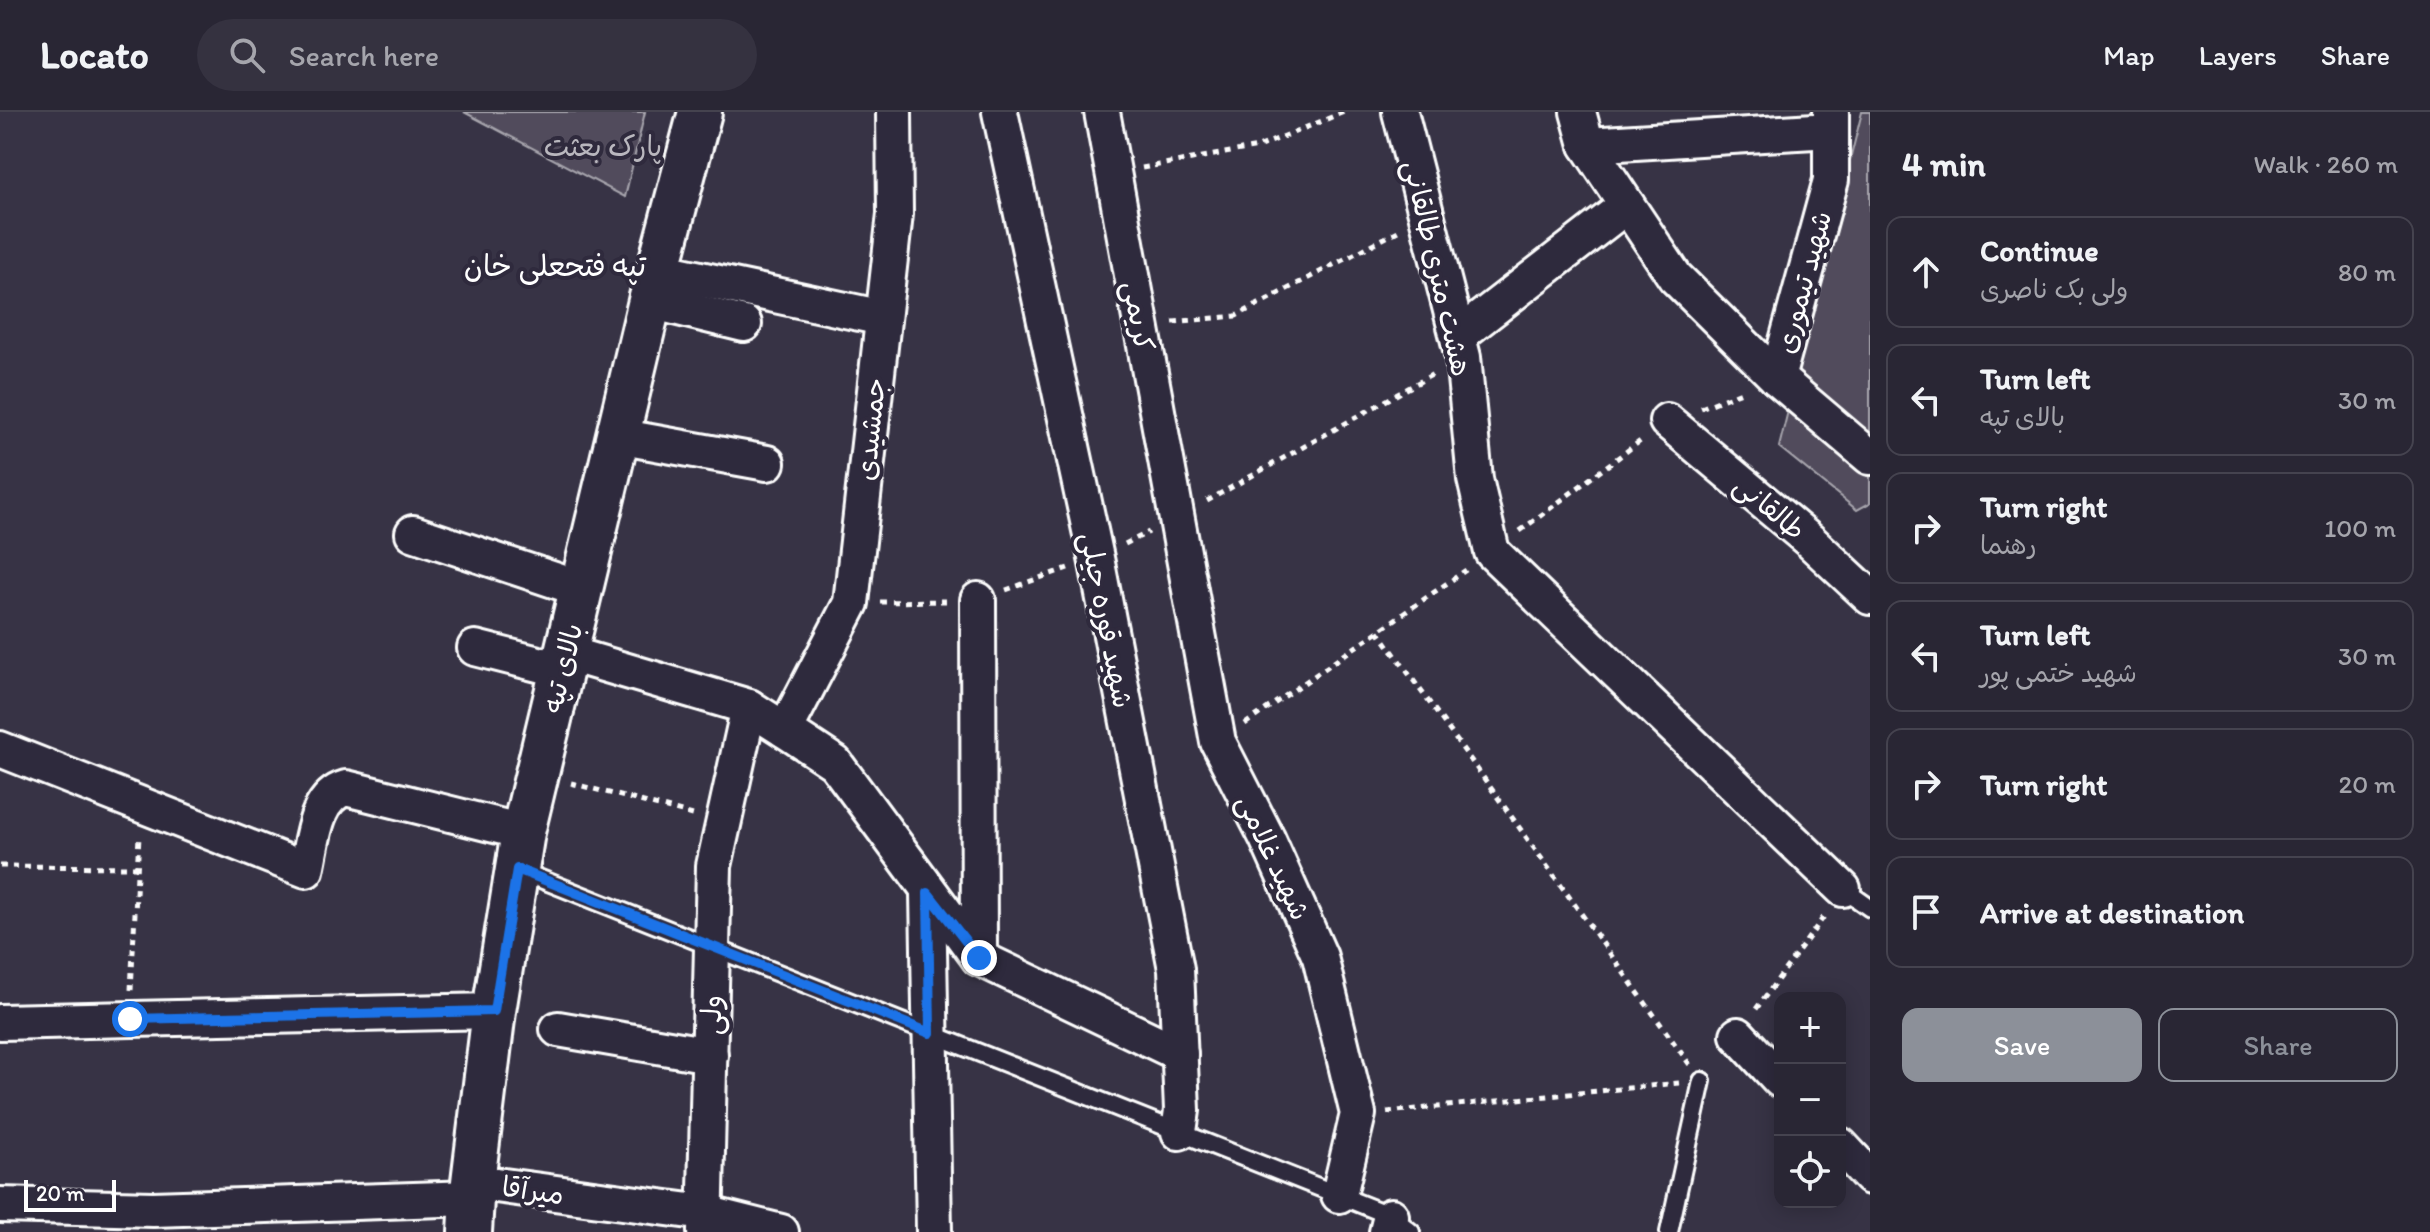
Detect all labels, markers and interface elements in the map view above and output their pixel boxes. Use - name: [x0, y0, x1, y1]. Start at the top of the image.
- search box: [197, 19, 757, 91]
- text: Locato: [40, 32, 149, 78]
- icon: search: [225, 33, 269, 77]
- text: Search here: [289, 37, 439, 74]
- text: Map: [2103, 38, 2155, 72]
- text: Layers: [2199, 38, 2277, 72]
- text: Share: [2321, 38, 2390, 72]
- park label: پارک بعثت: [544, 129, 662, 165]
- text: 4 min: [1902, 144, 1986, 185]
- text: Walk · 260 m: [2253, 148, 2398, 180]
- street label: هشت متری طالقانی: [1396, 157, 1479, 380]
- street label: شهید تیموری: [1768, 207, 1838, 357]
- text: Continue: [1980, 232, 2099, 269]
- district label: تپه فتحعلی خان: [464, 247, 646, 285]
- icon: ahead: [1904, 250, 1948, 294]
- text: 80 m: [2338, 256, 2396, 288]
- text: ولی بک ناصری: [1980, 273, 2128, 305]
- street label: کریمی: [1115, 278, 1162, 354]
- text: Turn left: [1980, 360, 2091, 397]
- street label: جمشیدی: [848, 376, 892, 482]
- icon: left: [1904, 378, 1948, 422]
- text: 30 m: [2338, 384, 2396, 416]
- text: بالای تپه: [1980, 401, 2065, 433]
- street label: طالقانی: [1727, 467, 1813, 548]
- text: Turn right: [1980, 488, 2108, 525]
- icon: right: [1904, 506, 1948, 550]
- text: 100 m: [2324, 512, 2396, 544]
- street label: شهید قوره جیلی: [1072, 529, 1141, 711]
- text: رهنما: [1980, 529, 2037, 561]
- text: Turn left: [1980, 616, 2091, 653]
- street label: بالای تپه: [534, 619, 592, 717]
- icon: left: [1904, 634, 1948, 678]
- text: 30 m: [2338, 640, 2396, 672]
- text: شهید ختمی پور: [1980, 657, 2137, 689]
- icon: right: [1904, 762, 1948, 806]
- text: Turn right: [1980, 766, 2108, 803]
- text: 20 m: [2339, 768, 2396, 800]
- street label: شهید غلامی: [1229, 789, 1318, 926]
- icon: arrive: [1904, 890, 1948, 934]
- text: Arrive at destination: [1980, 894, 2244, 931]
- route end: [961, 940, 997, 976]
- map controls: [1774, 992, 1846, 1208]
- button: +: [1774, 992, 1846, 1064]
- street label: ولی: [694, 995, 729, 1035]
- route start: [112, 1001, 148, 1037]
- button: Save: [1902, 1008, 2142, 1082]
- button: Share: [2158, 1008, 2398, 1082]
- button: −: [1774, 1064, 1846, 1136]
- button: locate: [1774, 1136, 1846, 1208]
- street label: میرآقا: [500, 1169, 566, 1211]
- scale bar: [24, 1176, 116, 1212]
- text: 20 m: [36, 1180, 85, 1207]

